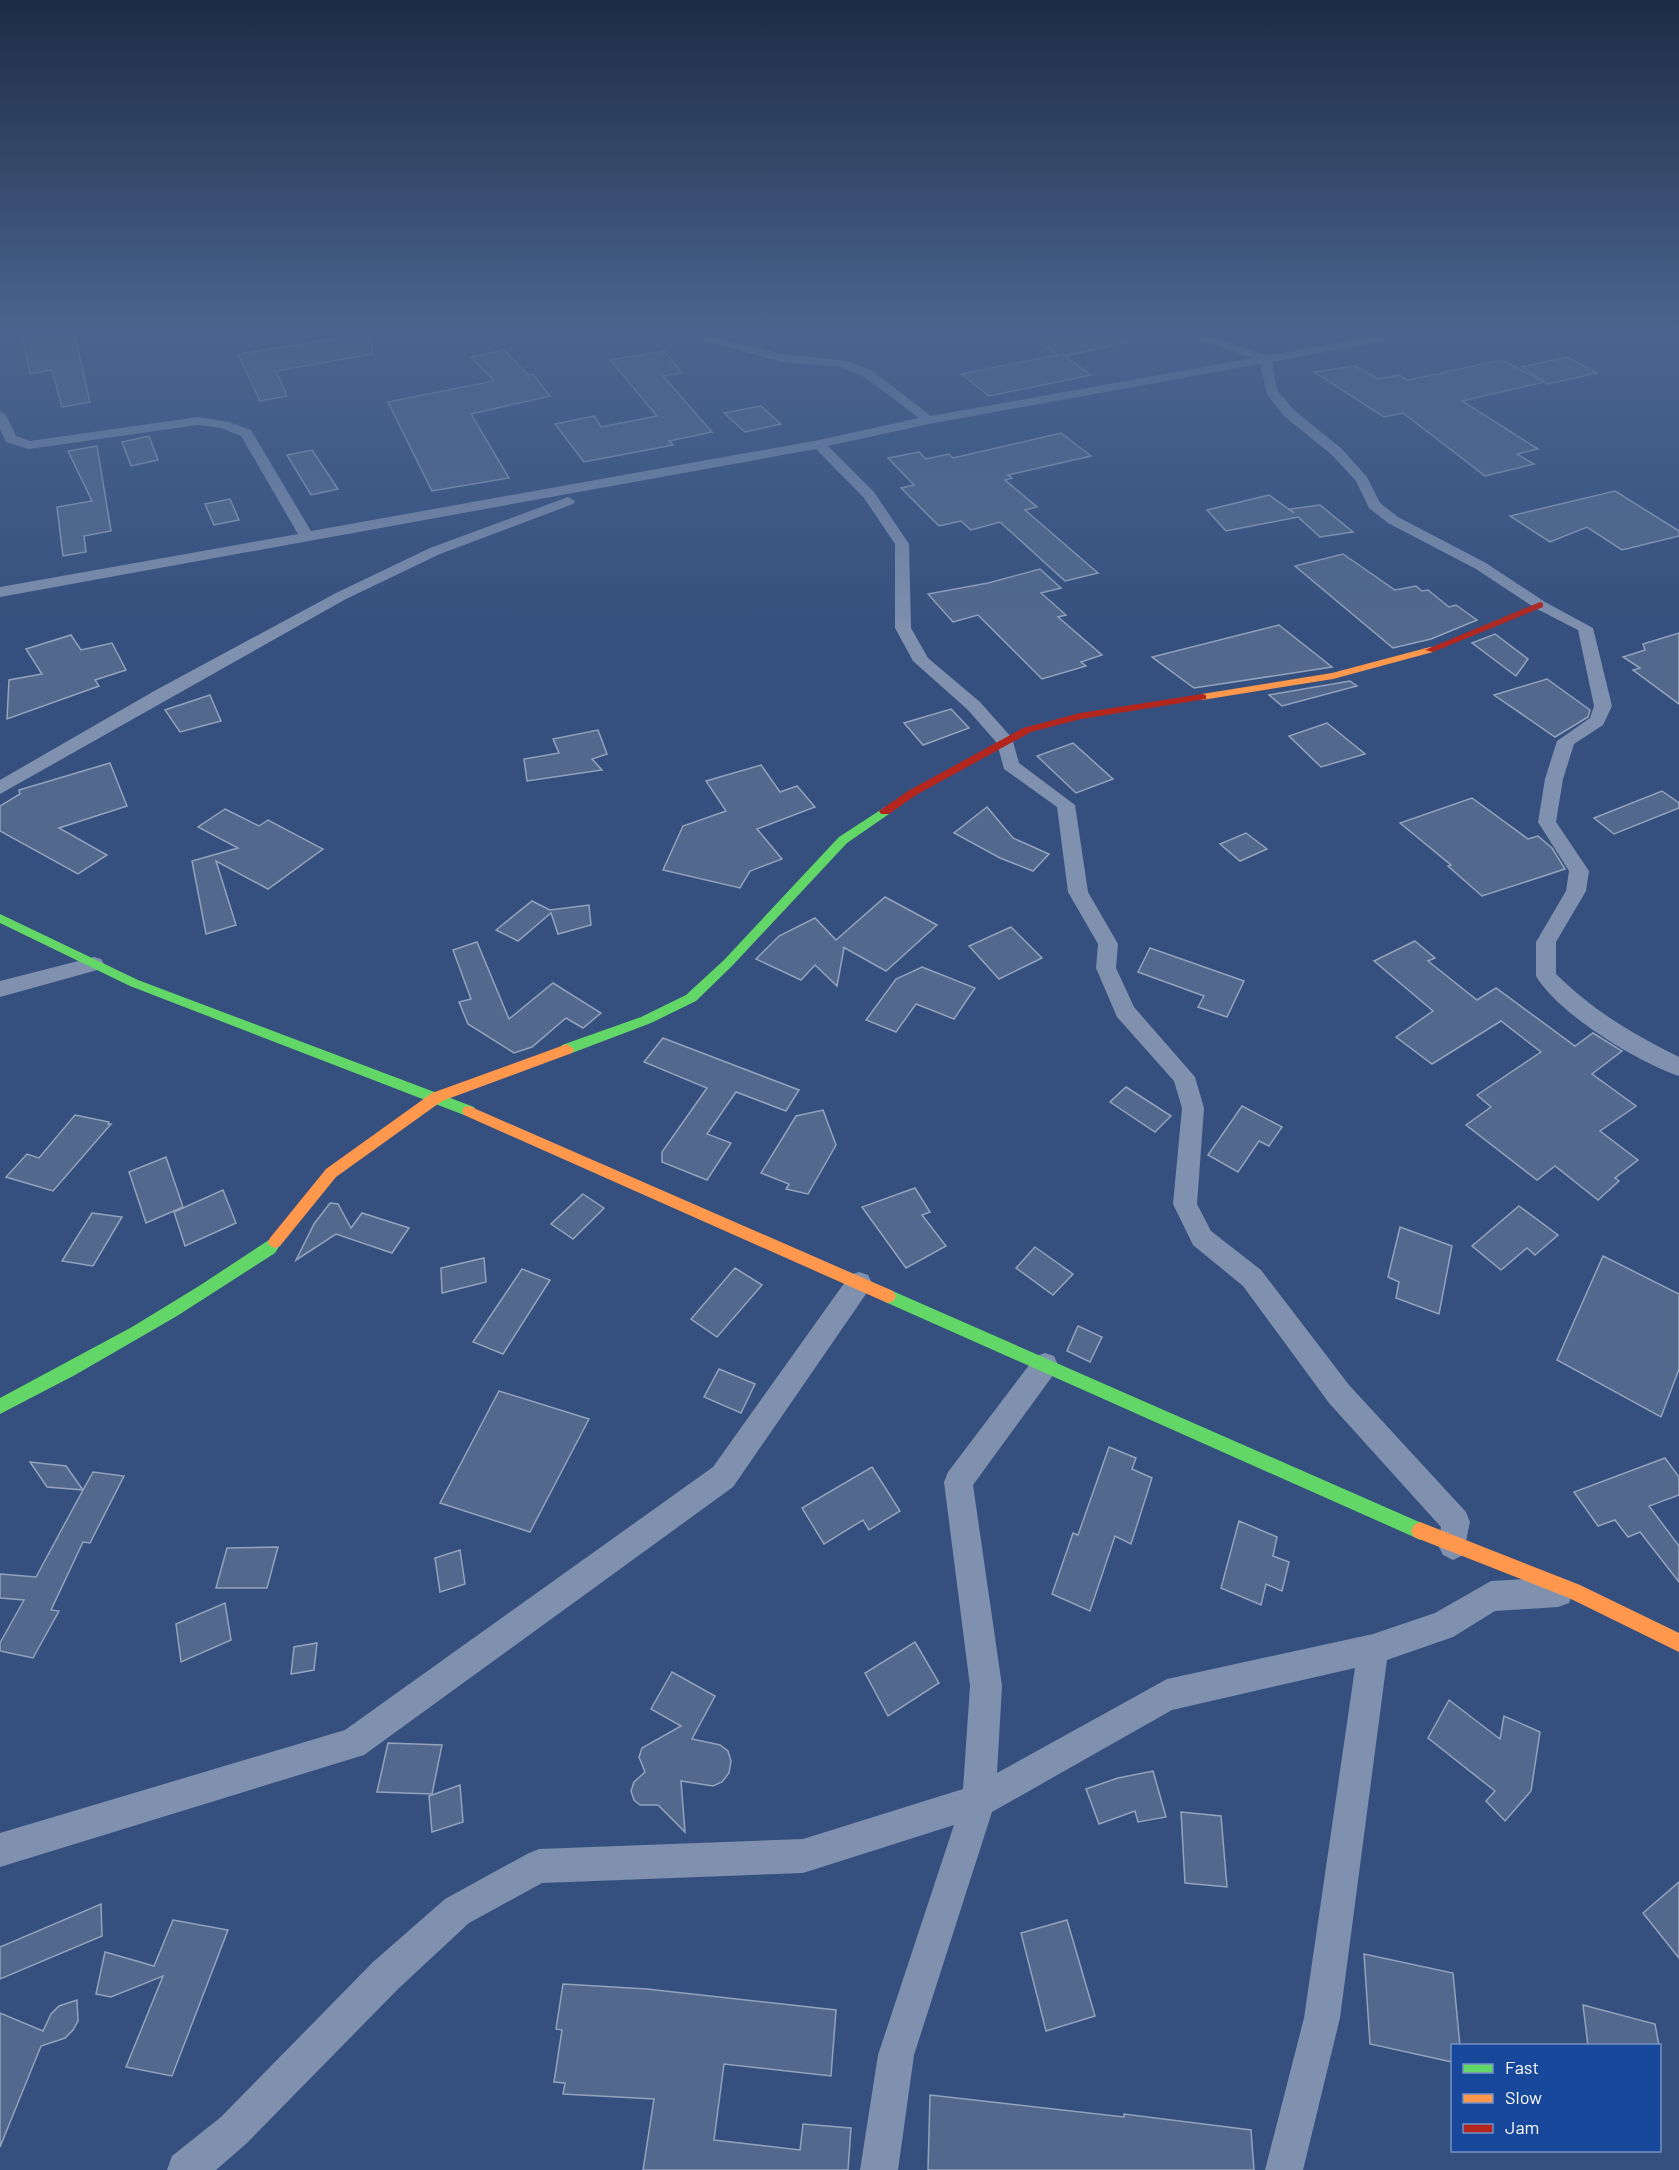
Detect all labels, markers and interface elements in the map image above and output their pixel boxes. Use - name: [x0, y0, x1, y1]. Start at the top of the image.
- legend: [1451, 2044, 1661, 2152]
- text: Fast: [1505, 2056, 1539, 2078]
- text: Slow: [1505, 2086, 1542, 2108]
- text: Jam: [1505, 2116, 1539, 2138]

